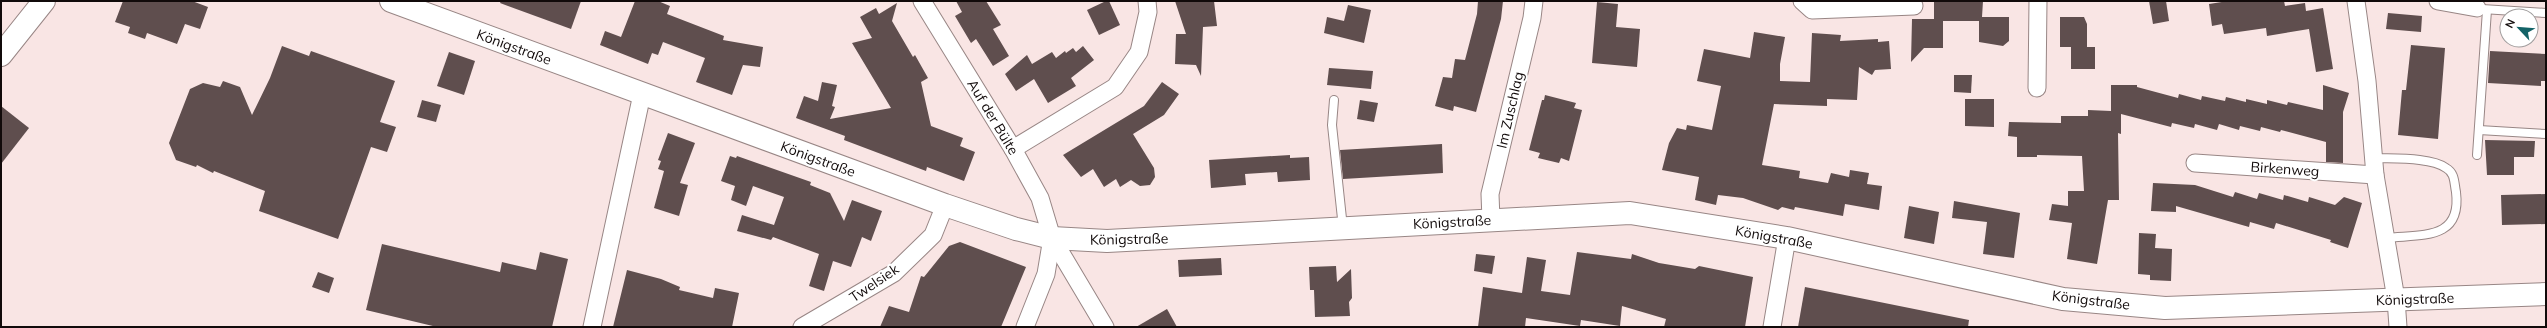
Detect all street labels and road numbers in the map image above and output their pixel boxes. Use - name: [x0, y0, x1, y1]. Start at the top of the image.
- street label: Königstraße: [474, 25, 554, 69]
- street label: Im Zuschlag: [1492, 70, 1528, 150]
- street label: Auf der Bülte: [963, 76, 1023, 158]
- street label: Königstraße: [778, 137, 858, 181]
- street label: Birkenweg: [2250, 158, 2320, 180]
- street label: Königstraße: [1412, 211, 1492, 233]
- street label: Königstraße: [1734, 221, 1814, 253]
- street label: Königstraße: [1090, 229, 1168, 249]
- street label: Twelsiek: [846, 260, 903, 306]
- street label: Königstraße: [2051, 286, 2131, 314]
- street label: Königstraße: [2376, 289, 2454, 309]

